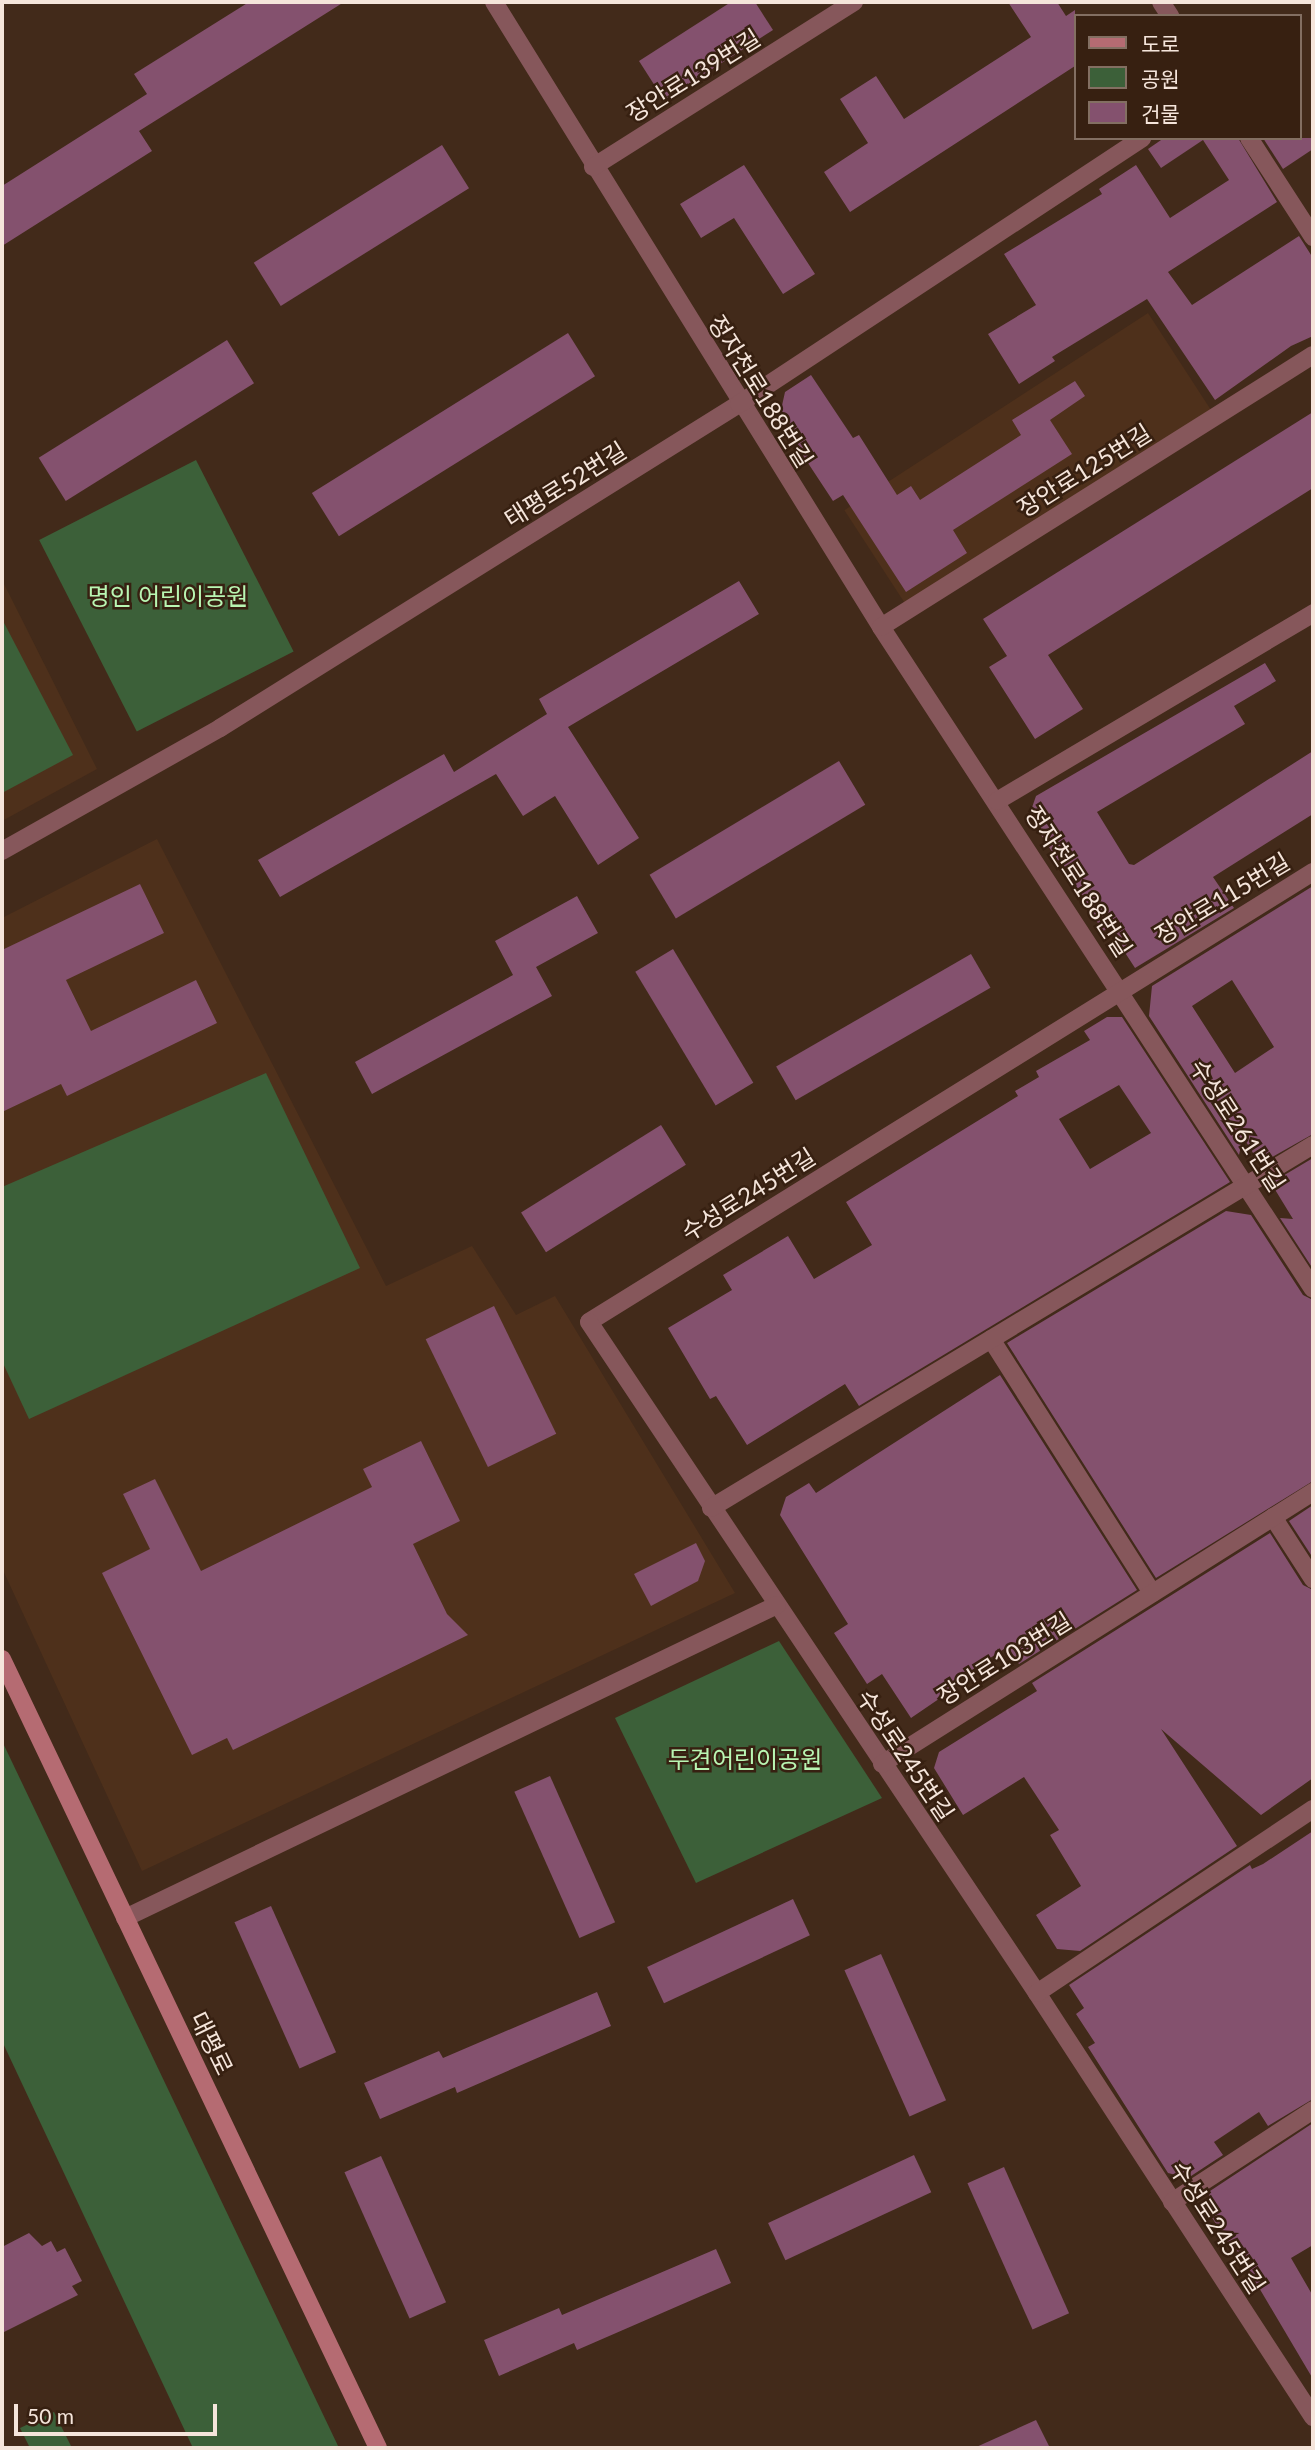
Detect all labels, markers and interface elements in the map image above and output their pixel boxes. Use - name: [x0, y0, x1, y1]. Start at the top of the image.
- legend: [1074, 14, 1301, 140]
- street label: 장안로139번길: [621, 22, 765, 128]
- text: 도로: [1141, 31, 1180, 56]
- text: 공원: [1141, 66, 1180, 91]
- text: 건물: [1141, 101, 1180, 126]
- street label: 정자천로188번길: [703, 309, 819, 473]
- street label: 장안로125번길: [1012, 417, 1156, 523]
- street label: 태평로52번길: [499, 435, 631, 533]
- park label: 명인 어린이공원: [88, 582, 248, 610]
- street label: 정자천로188번길: [1019, 800, 1139, 962]
- street label: 장안로115번길: [1149, 846, 1295, 950]
- street label: 수성로261번길: [1184, 1053, 1292, 1197]
- street label: 수성로245번길: [676, 1141, 820, 1247]
- street label: 장안로103번길: [932, 1605, 1076, 1711]
- street label: 수성로245번길: [852, 1684, 960, 1826]
- park label: 두견어린이공원: [668, 1745, 822, 1773]
- street label: 대평로: [185, 2007, 239, 2079]
- street label: 수성로245번길: [1164, 2155, 1272, 2299]
- scale bar: [18, 2390, 220, 2434]
- text: 50 m: [27, 2403, 74, 2428]

